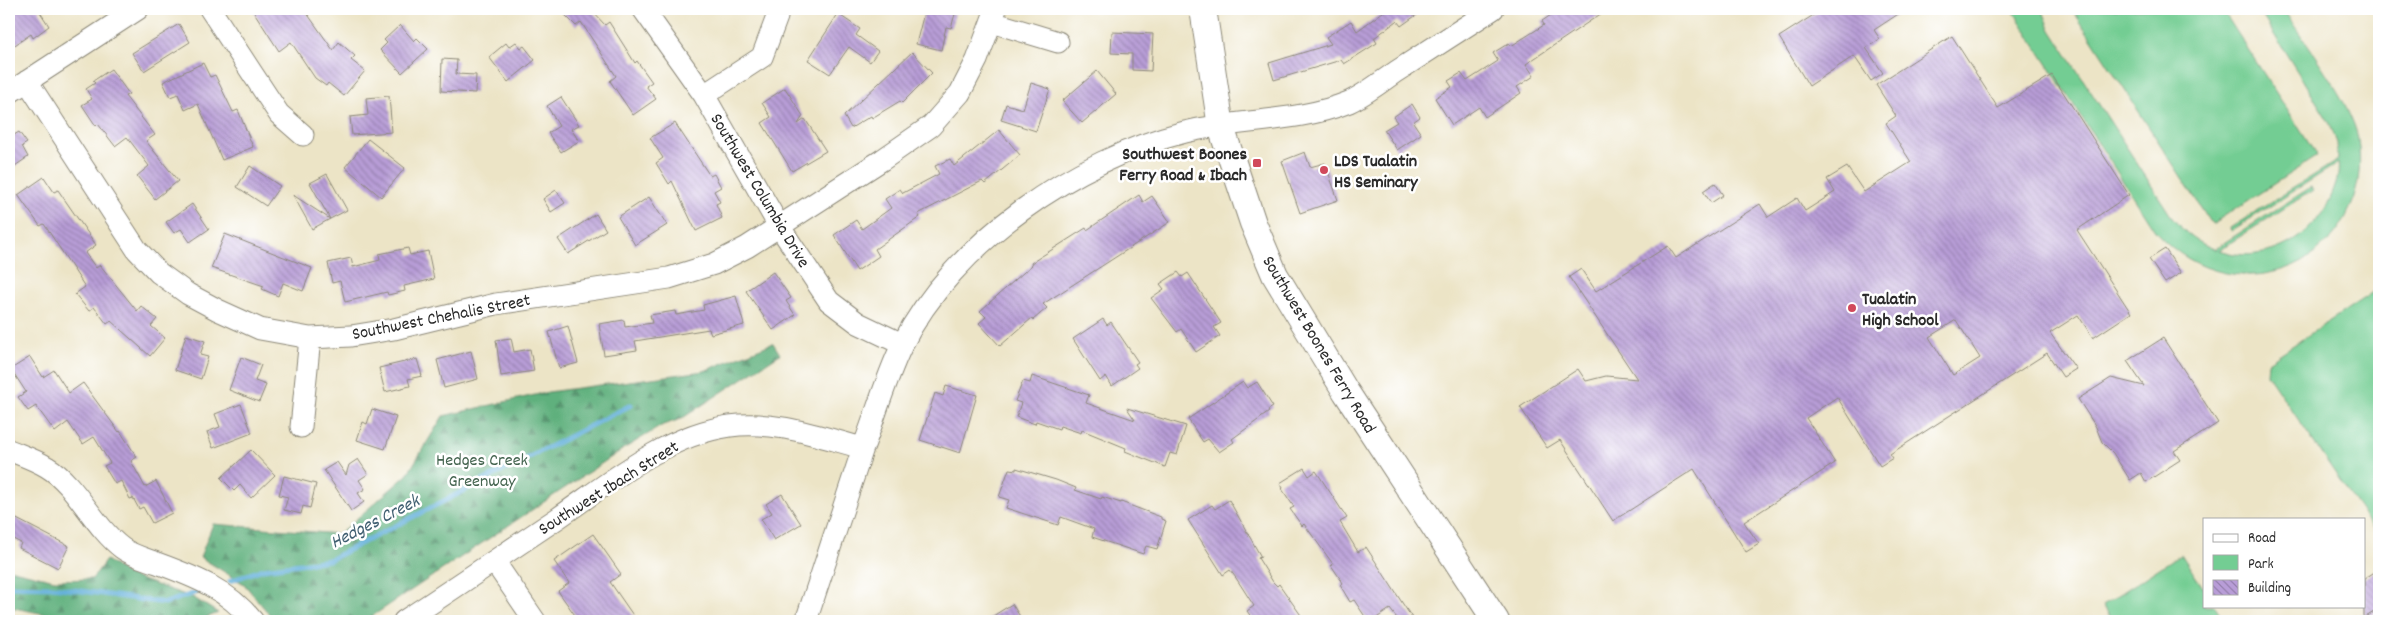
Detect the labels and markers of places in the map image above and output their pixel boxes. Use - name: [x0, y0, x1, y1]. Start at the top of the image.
- place label: Southwest Boones Ferry Road & Ibach: [1119, 143, 1247, 189]
- place label: LDS Tualatin HS Seminary: [1334, 150, 1418, 196]
- marker: Southwest Boones Ferry Road & Ibach: [1251, 157, 1263, 169]
- marker: LDS Tualatin HS Seminary: [1318, 164, 1330, 176]
- place label: Tualatin High School: [1862, 288, 1939, 334]
- marker: Tualatin High School: [1846, 302, 1858, 314]

